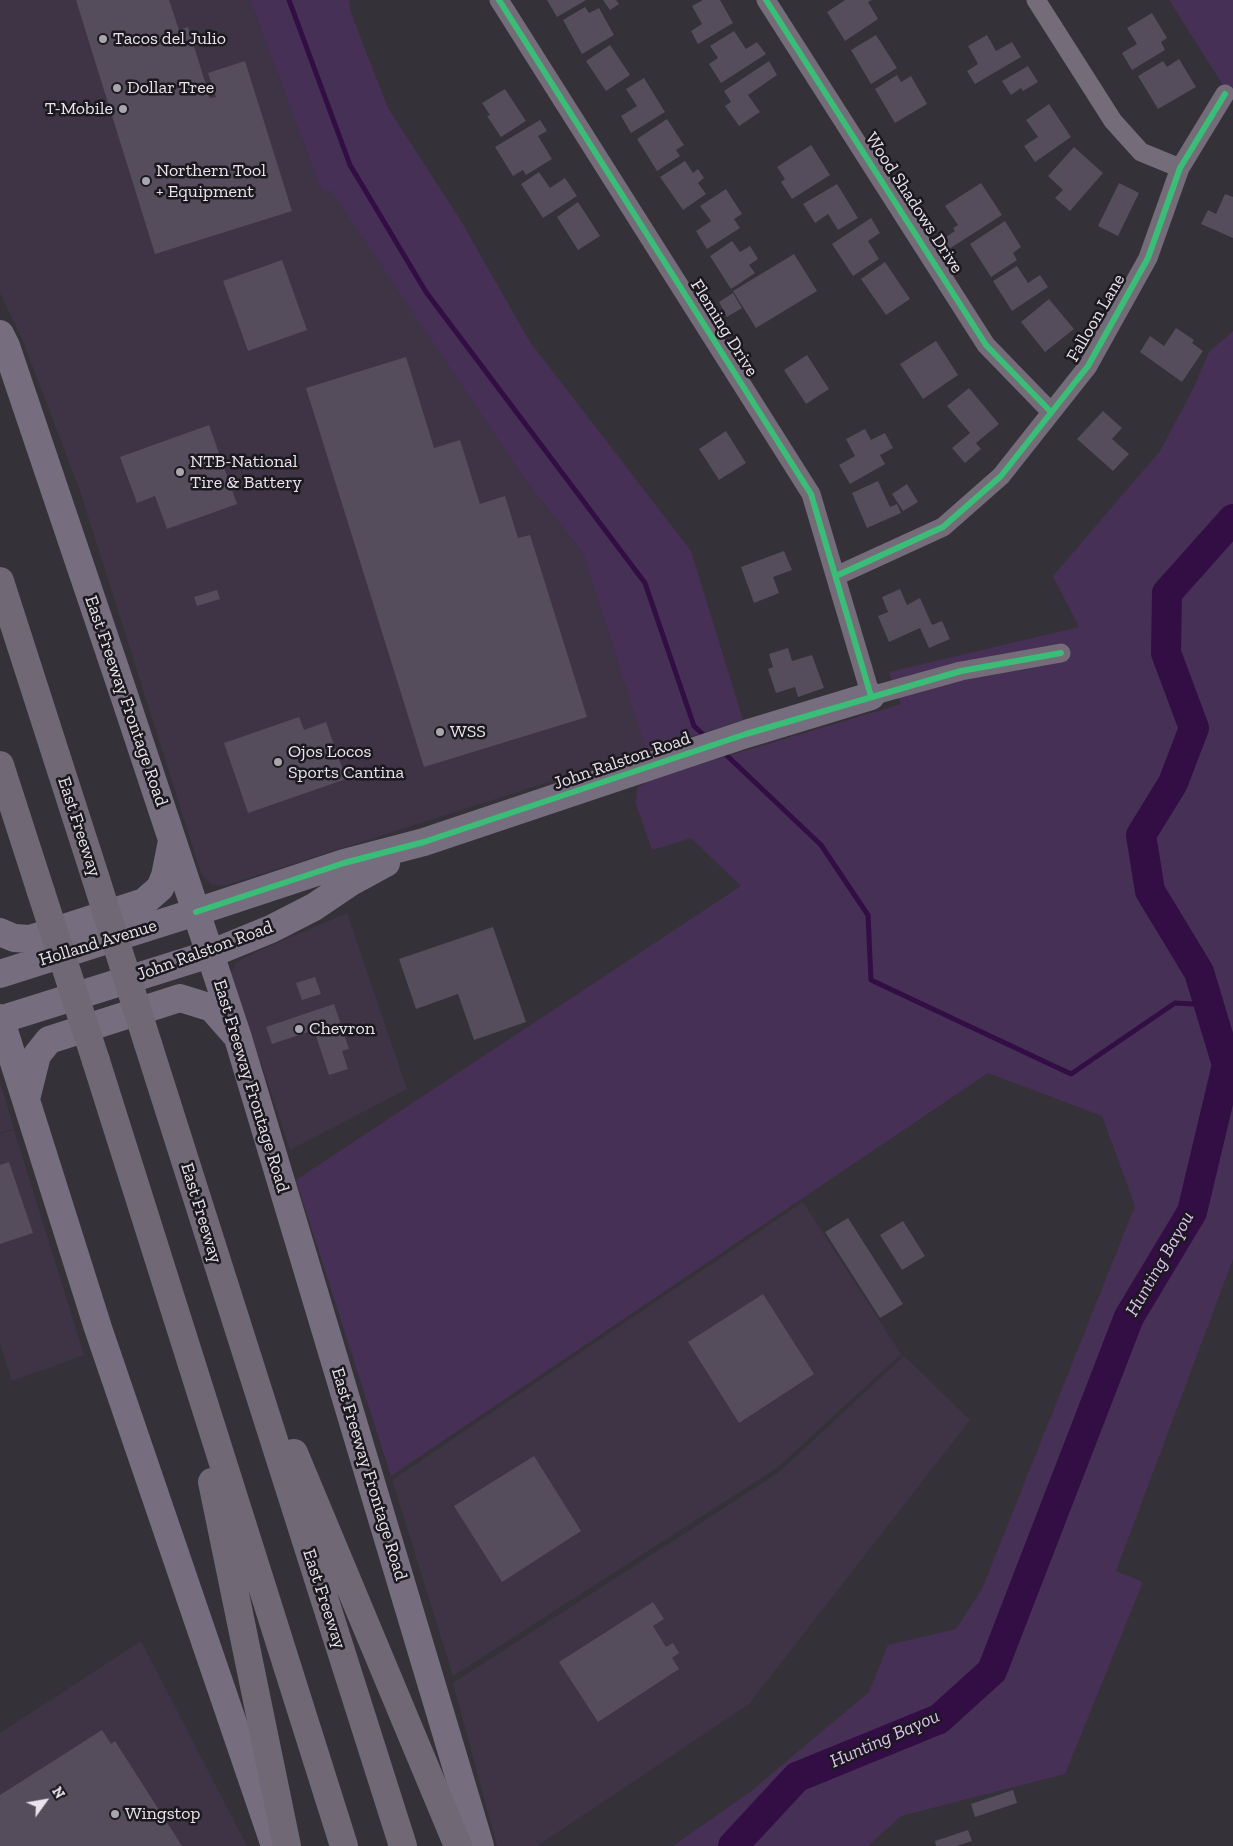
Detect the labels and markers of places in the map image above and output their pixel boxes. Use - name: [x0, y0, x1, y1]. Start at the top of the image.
- place label: Tacos del Julio: [113, 28, 226, 50]
- marker: Tacos del Julio: [97, 33, 109, 45]
- place label: Dollar Tree: [127, 77, 214, 99]
- marker: Dollar Tree: [111, 82, 123, 94]
- place label: T-Mobile: [45, 98, 113, 120]
- marker: T-Mobile: [117, 103, 129, 115]
- place label: Northern Tool + Equipment: [156, 160, 266, 202]
- marker: Northern Tool + Equipment: [140, 175, 152, 187]
- place label: NTB-National Tire & Battery: [190, 451, 302, 494]
- marker: NTB-National Tire & Battery: [174, 466, 186, 478]
- place label: WSS: [450, 721, 486, 743]
- marker: WSS: [434, 726, 446, 738]
- place label: Ojos Locos Sports Cantina: [288, 741, 404, 784]
- marker: Ojos Locos Sports Cantina: [272, 756, 284, 768]
- place label: Chevron: [309, 1018, 375, 1040]
- marker: Chevron: [293, 1023, 305, 1035]
- place label: Wingstop: [125, 1803, 200, 1825]
- marker: Wingstop: [109, 1808, 121, 1820]

